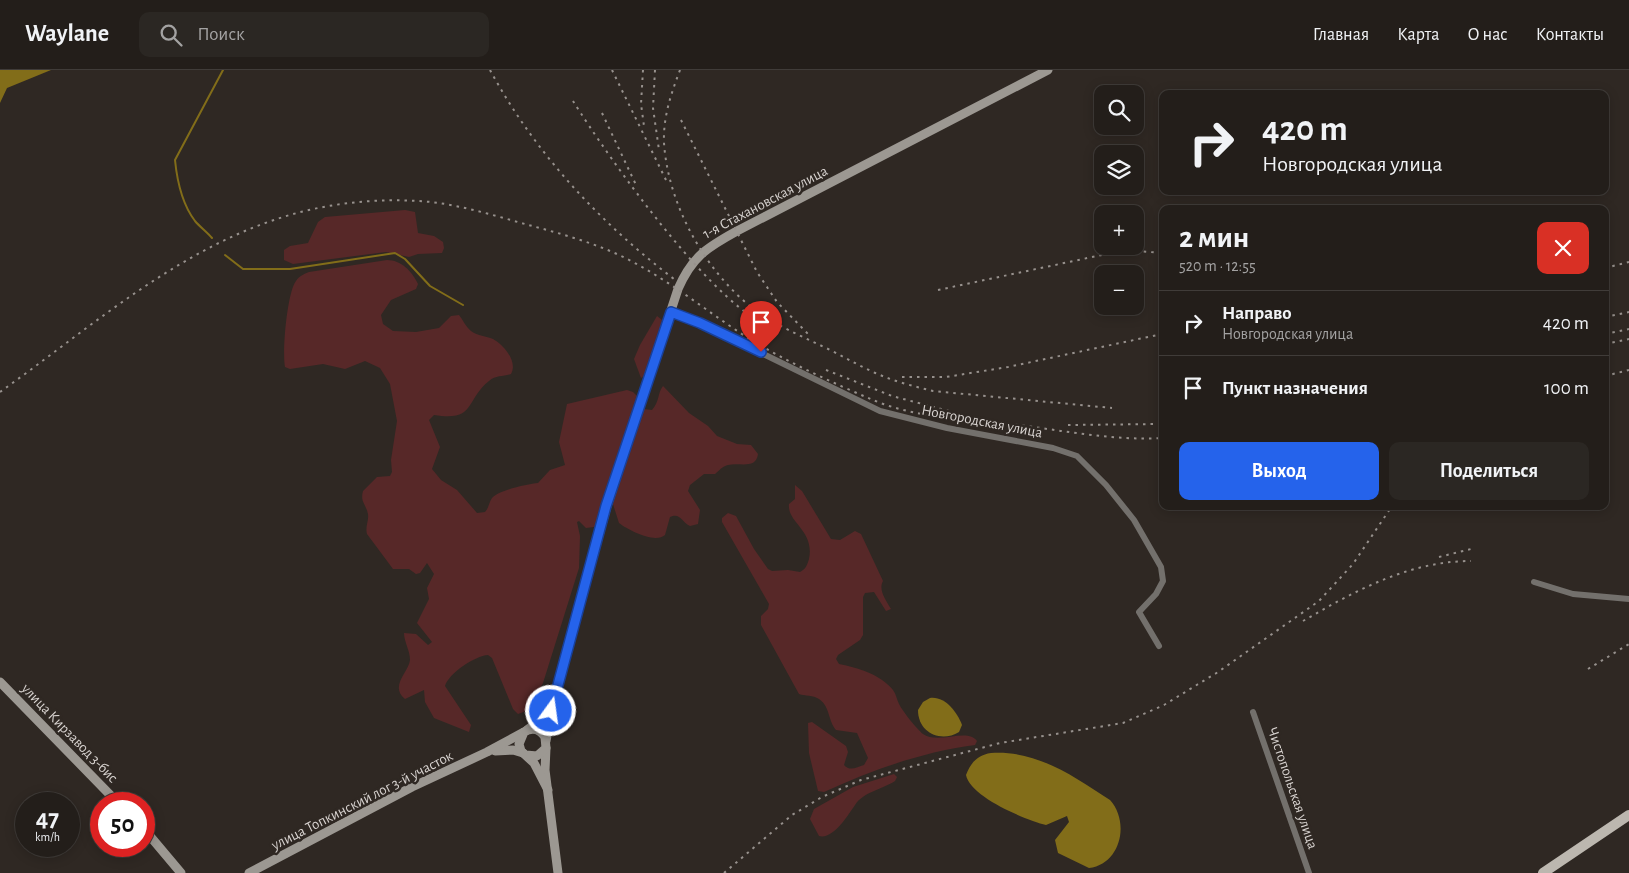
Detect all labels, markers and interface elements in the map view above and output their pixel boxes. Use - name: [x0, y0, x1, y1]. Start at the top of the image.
- search box: [139, 12, 489, 57]
- icon: search: [157, 21, 185, 49]
- text: Waylane: [25, 22, 109, 46]
- text: Поиск: [197, 25, 245, 44]
- text: Главная: [1313, 26, 1369, 44]
- text: Карта: [1397, 26, 1439, 44]
- text: О нас: [1467, 26, 1508, 44]
- text: Контакты: [1536, 26, 1604, 44]
- map controls: [1094, 85, 1144, 315]
- button: search: [1094, 85, 1144, 135]
- icon: right: [1179, 110, 1244, 175]
- text: 420 m: [1262, 112, 1348, 147]
- button: layers: [1094, 145, 1144, 195]
- text: Новгородская улица: [1262, 153, 1443, 175]
- street label: 1-я Стахановская улица: [700, 163, 830, 242]
- button: +: [1094, 205, 1144, 255]
- button: close: [1537, 222, 1589, 274]
- text: 2 мин: [1179, 223, 1249, 253]
- text: 520 m · 12:55: [1179, 258, 1256, 274]
- button: −: [1094, 265, 1144, 315]
- pin: [740, 301, 782, 352]
- text: Направо: [1222, 304, 1292, 323]
- icon: arrive: [747, 308, 775, 336]
- icon: right: [1179, 309, 1207, 337]
- text: 420 m: [1543, 314, 1589, 333]
- text: Новгородская улица: [1222, 326, 1353, 342]
- icon: arrive: [1179, 374, 1207, 402]
- text: Пункт назначения: [1222, 379, 1368, 398]
- text: 100 m: [1544, 379, 1589, 398]
- street label: Новгородская улица: [920, 402, 1044, 441]
- button: Выход: [1179, 442, 1379, 500]
- button: Поделиться: [1389, 442, 1589, 500]
- street label: улица Кирзавод 3-бис: [18, 680, 121, 786]
- position arrow: [524, 684, 576, 736]
- street label: Чистопольская улица: [1265, 725, 1320, 851]
- street label: улица Топкинский лог 3-й участок: [268, 748, 455, 853]
- speed limit sign: 50: [90, 792, 155, 857]
- text: 47: [36, 806, 59, 831]
- text: km/h: [35, 831, 60, 843]

